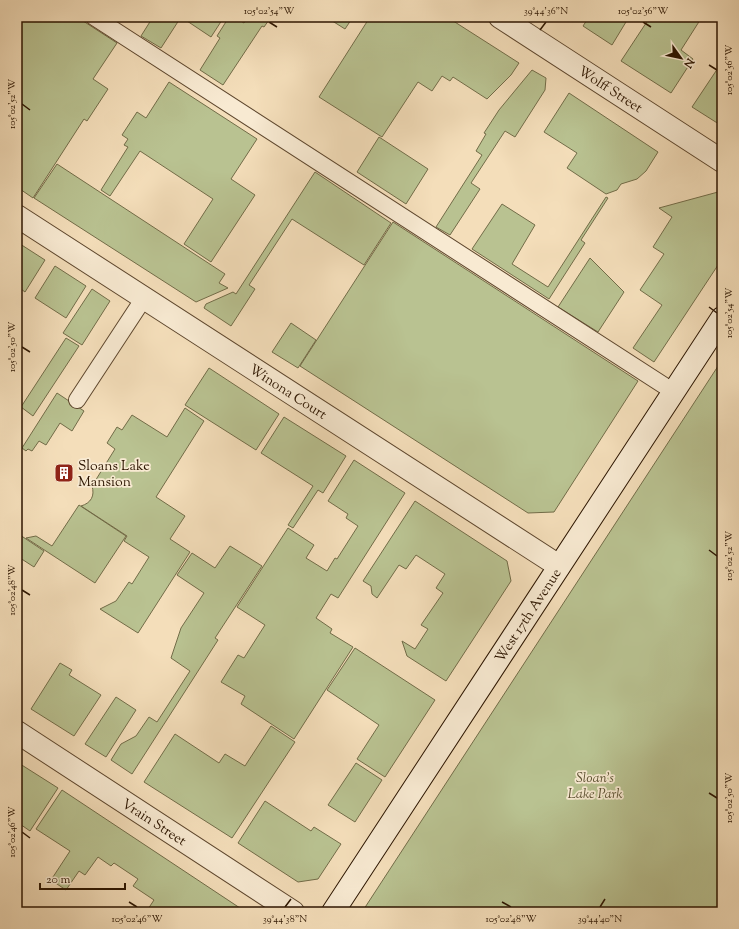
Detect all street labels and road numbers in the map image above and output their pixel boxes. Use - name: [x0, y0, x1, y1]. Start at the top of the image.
- street label: Wolff Street: [573, 62, 646, 119]
- street label: Winona Court: [244, 360, 330, 426]
- street label: West 17th Avenue: [491, 565, 567, 667]
- street label: Vrain Street: [117, 795, 190, 852]

